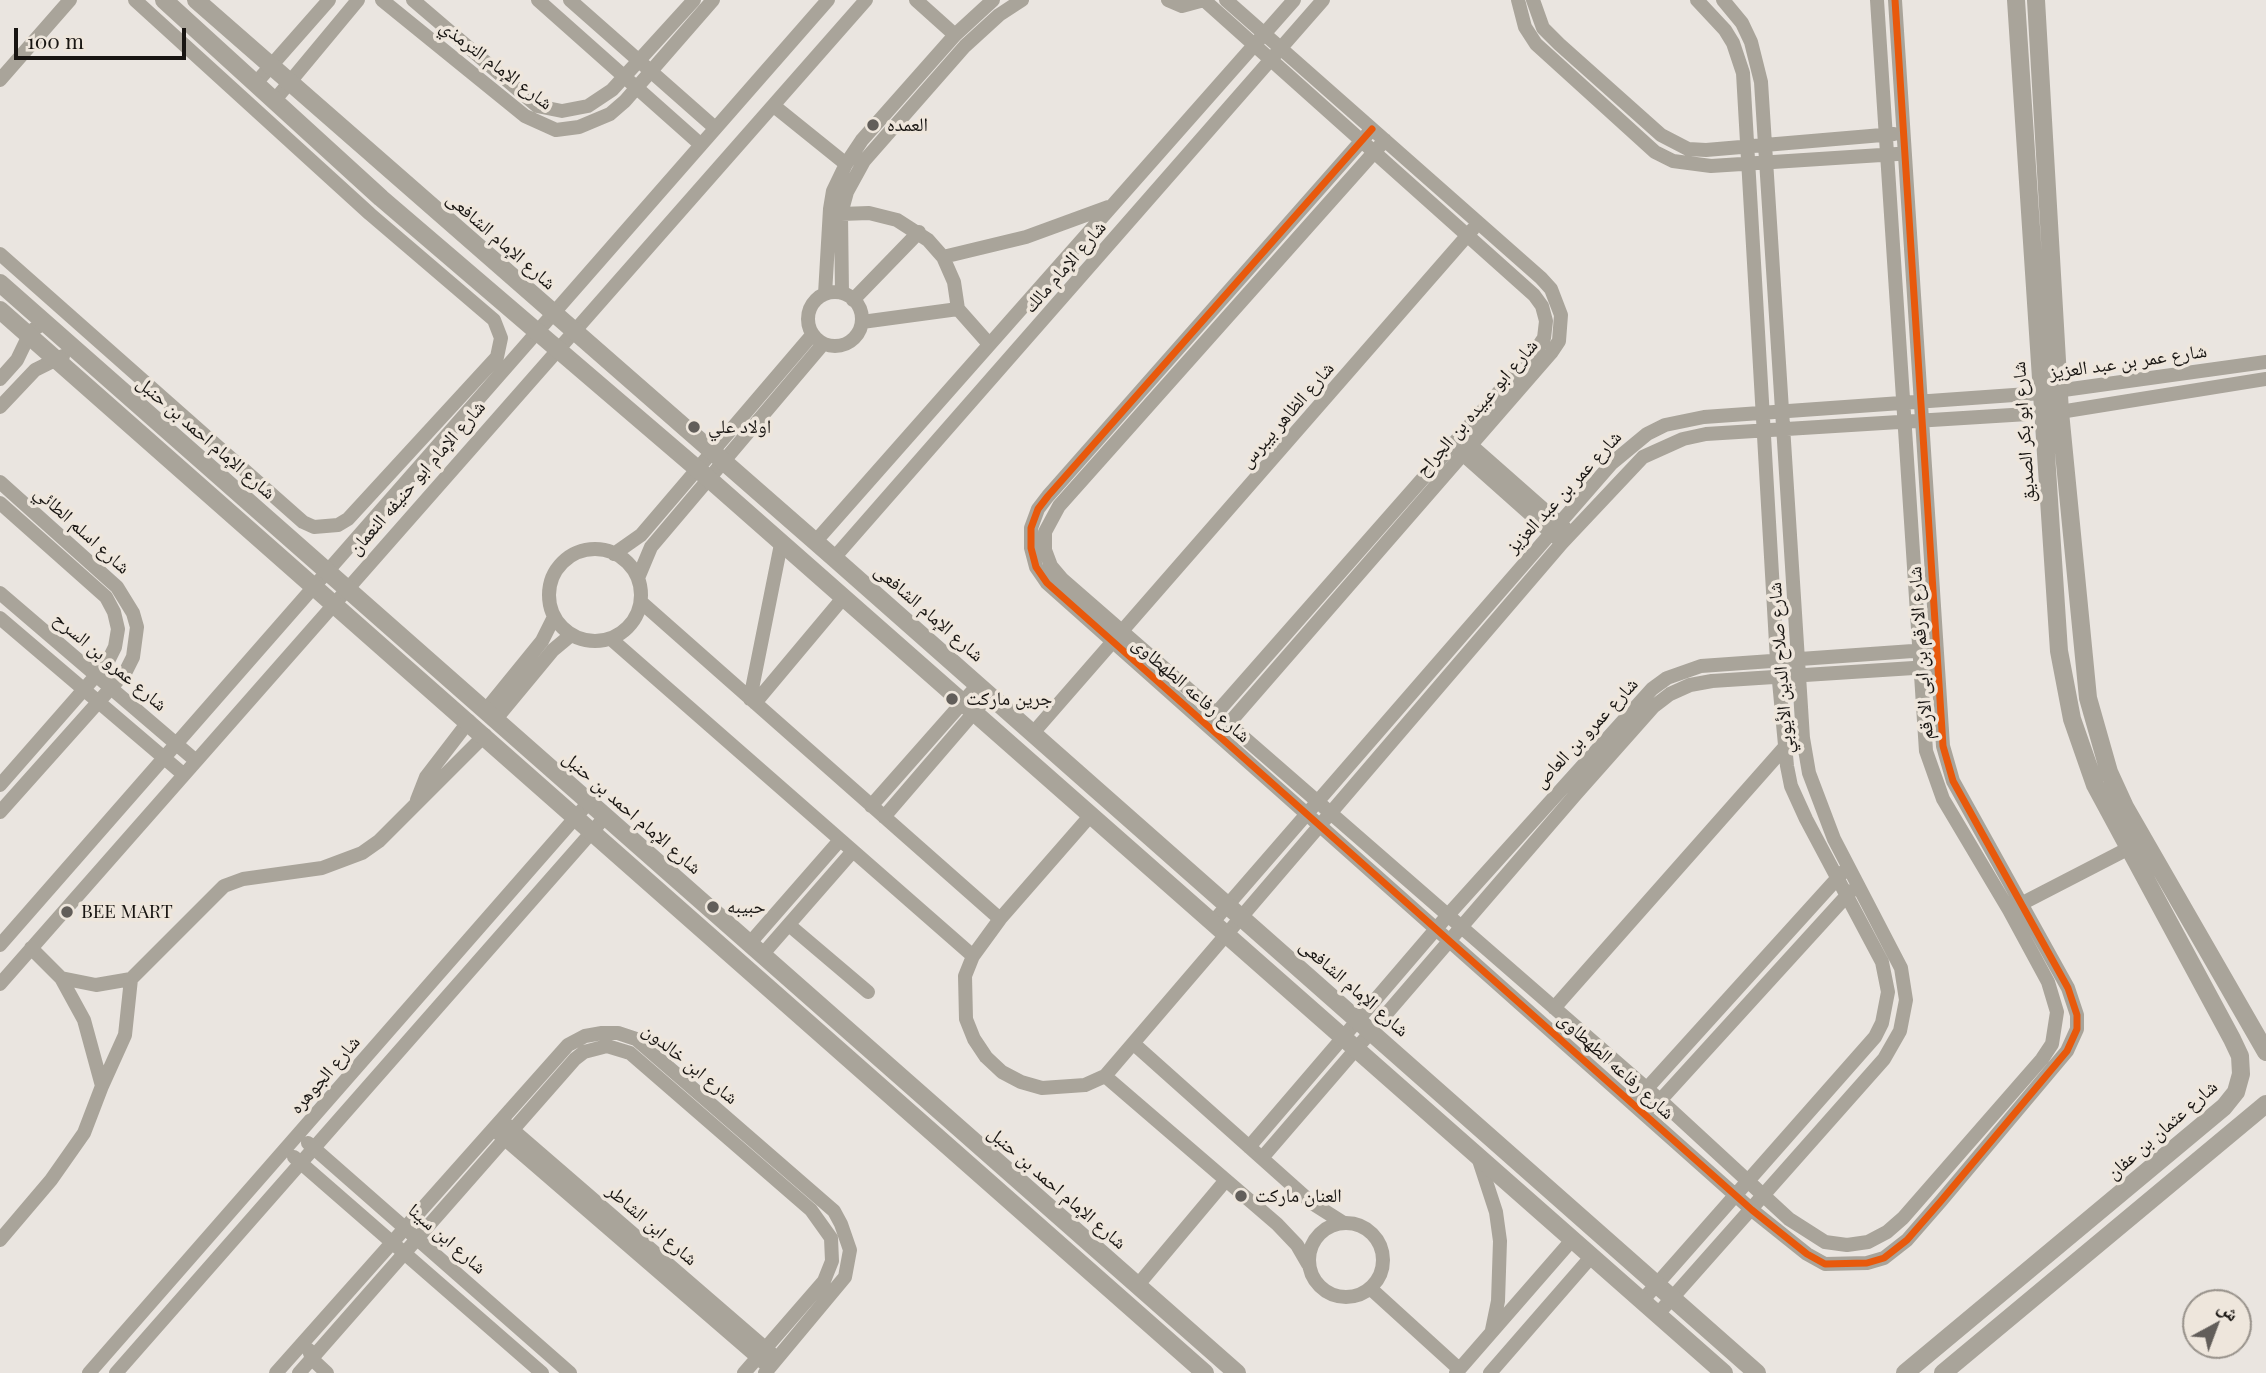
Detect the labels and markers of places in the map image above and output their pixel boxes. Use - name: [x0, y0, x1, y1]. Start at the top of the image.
- place label: العمده: [887, 114, 928, 136]
- marker: العمده: [865, 117, 881, 133]
- place label: اولاد علي: [708, 416, 771, 438]
- marker: اولاد علي: [686, 419, 702, 435]
- place label: جرين ماركت: [966, 688, 1052, 710]
- marker: جرين ماركت: [944, 691, 960, 707]
- place label: حبيبه: [727, 896, 766, 918]
- marker: حبيبه: [705, 899, 721, 915]
- place label: BEE MART: [81, 901, 173, 923]
- marker: BEE MART: [59, 904, 75, 920]
- place label: العنان ماركت: [1255, 1185, 1342, 1207]
- marker: العنان ماركت: [1233, 1188, 1249, 1204]

